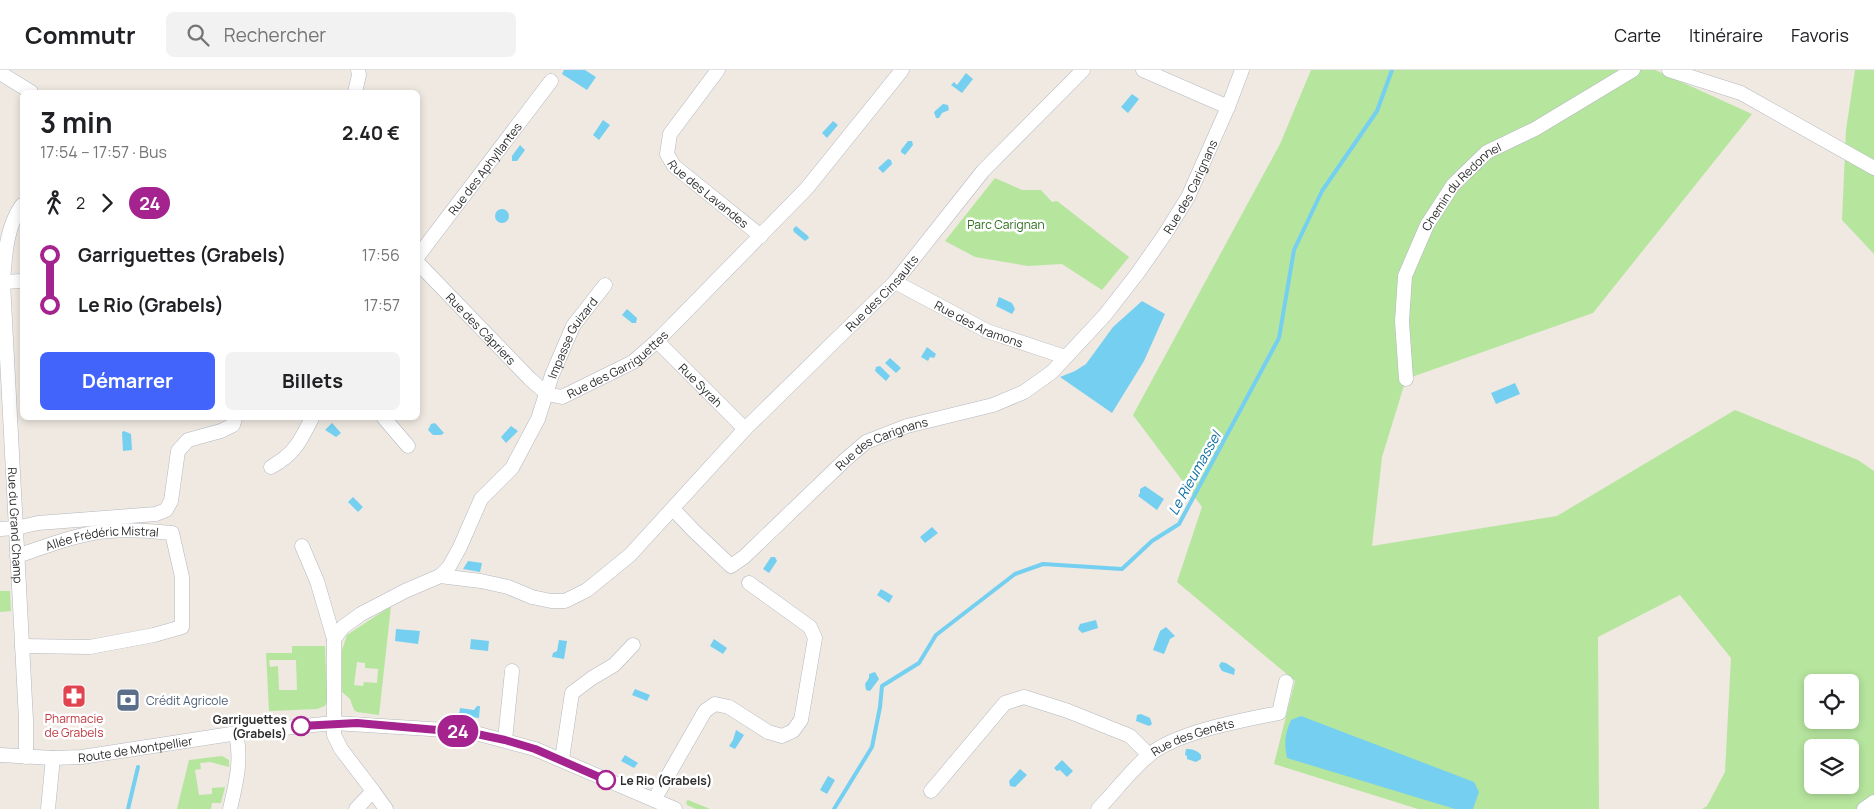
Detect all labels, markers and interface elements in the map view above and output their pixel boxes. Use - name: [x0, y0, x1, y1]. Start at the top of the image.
- search box: [166, 12, 516, 57]
- text: Commutr: [25, 18, 136, 51]
- icon: search: [184, 21, 212, 49]
- text: Rechercher: [224, 22, 326, 48]
- text: Carte: [1614, 23, 1661, 47]
- text: Itinéraire: [1689, 23, 1763, 47]
- text: Favoris: [1791, 23, 1849, 47]
- text: 3 min: [40, 103, 112, 141]
- street label: Rue des Aphyllantes: [444, 118, 525, 218]
- text: 2.40 €: [342, 120, 400, 146]
- street label: Rue des Carignans: [1159, 137, 1221, 237]
- street label: Chemin du Redonnel: [1417, 138, 1504, 233]
- text: 17:54 – 17:57 · Bus: [40, 141, 167, 163]
- street label: Rue des Lavandes: [664, 157, 752, 231]
- icon: walk: [40, 189, 68, 217]
- icon: forward: [93, 189, 121, 217]
- text: 24: [139, 191, 160, 215]
- text: 2: [76, 192, 85, 214]
- park label: Parc Carignan: [967, 216, 1045, 233]
- text: Garriguettes (Grabels): [78, 242, 286, 268]
- text: 17:56: [362, 244, 400, 266]
- street label: Rue des Cinsaults: [841, 251, 922, 335]
- street label: Rue des Câpriers: [442, 289, 520, 368]
- text: Le Rio (Grabels): [78, 292, 224, 318]
- street label: Impasse Guizard: [543, 293, 601, 381]
- text: 17:57: [364, 294, 400, 316]
- street label: Rue des Aramons: [932, 296, 1026, 351]
- street label: Rue des Garriguettes: [564, 326, 672, 402]
- button: Démarrer: [40, 352, 215, 410]
- button: Billets: [225, 352, 400, 410]
- street label: Rue Syrah: [675, 359, 727, 411]
- street label: Rue des Carignans: [831, 413, 929, 474]
- water label: Le Rieumassel: [1163, 426, 1226, 518]
- street label: Rue du Grand Champ: [4, 467, 27, 584]
- street label: Allée Frédéric Mistral: [43, 522, 159, 554]
- map controls: [1804, 674, 1859, 794]
- button: locate: [1804, 674, 1859, 729]
- pharmacy icon: Pharmacie de Grabels: [61, 683, 87, 709]
- bank icon: Crédit Agricole: [115, 687, 141, 713]
- place label: Crédit Agricole: [146, 692, 228, 709]
- place label: Pharmacie de Grabels: [45, 710, 103, 741]
- place label: Garriguettes (Grabels): [213, 711, 287, 742]
- street label: Rue des Genêts: [1147, 714, 1236, 760]
- line badge: 24: [436, 715, 480, 747]
- marker: Garriguettes (Grabels): [291, 716, 311, 736]
- text: 24: [447, 719, 469, 743]
- street label: Route de Montpellier: [78, 731, 194, 766]
- button: layers: [1804, 739, 1859, 794]
- marker: Le Rio (Grabels): [596, 770, 616, 790]
- place label: Le Rio (Grabels): [620, 772, 712, 789]

